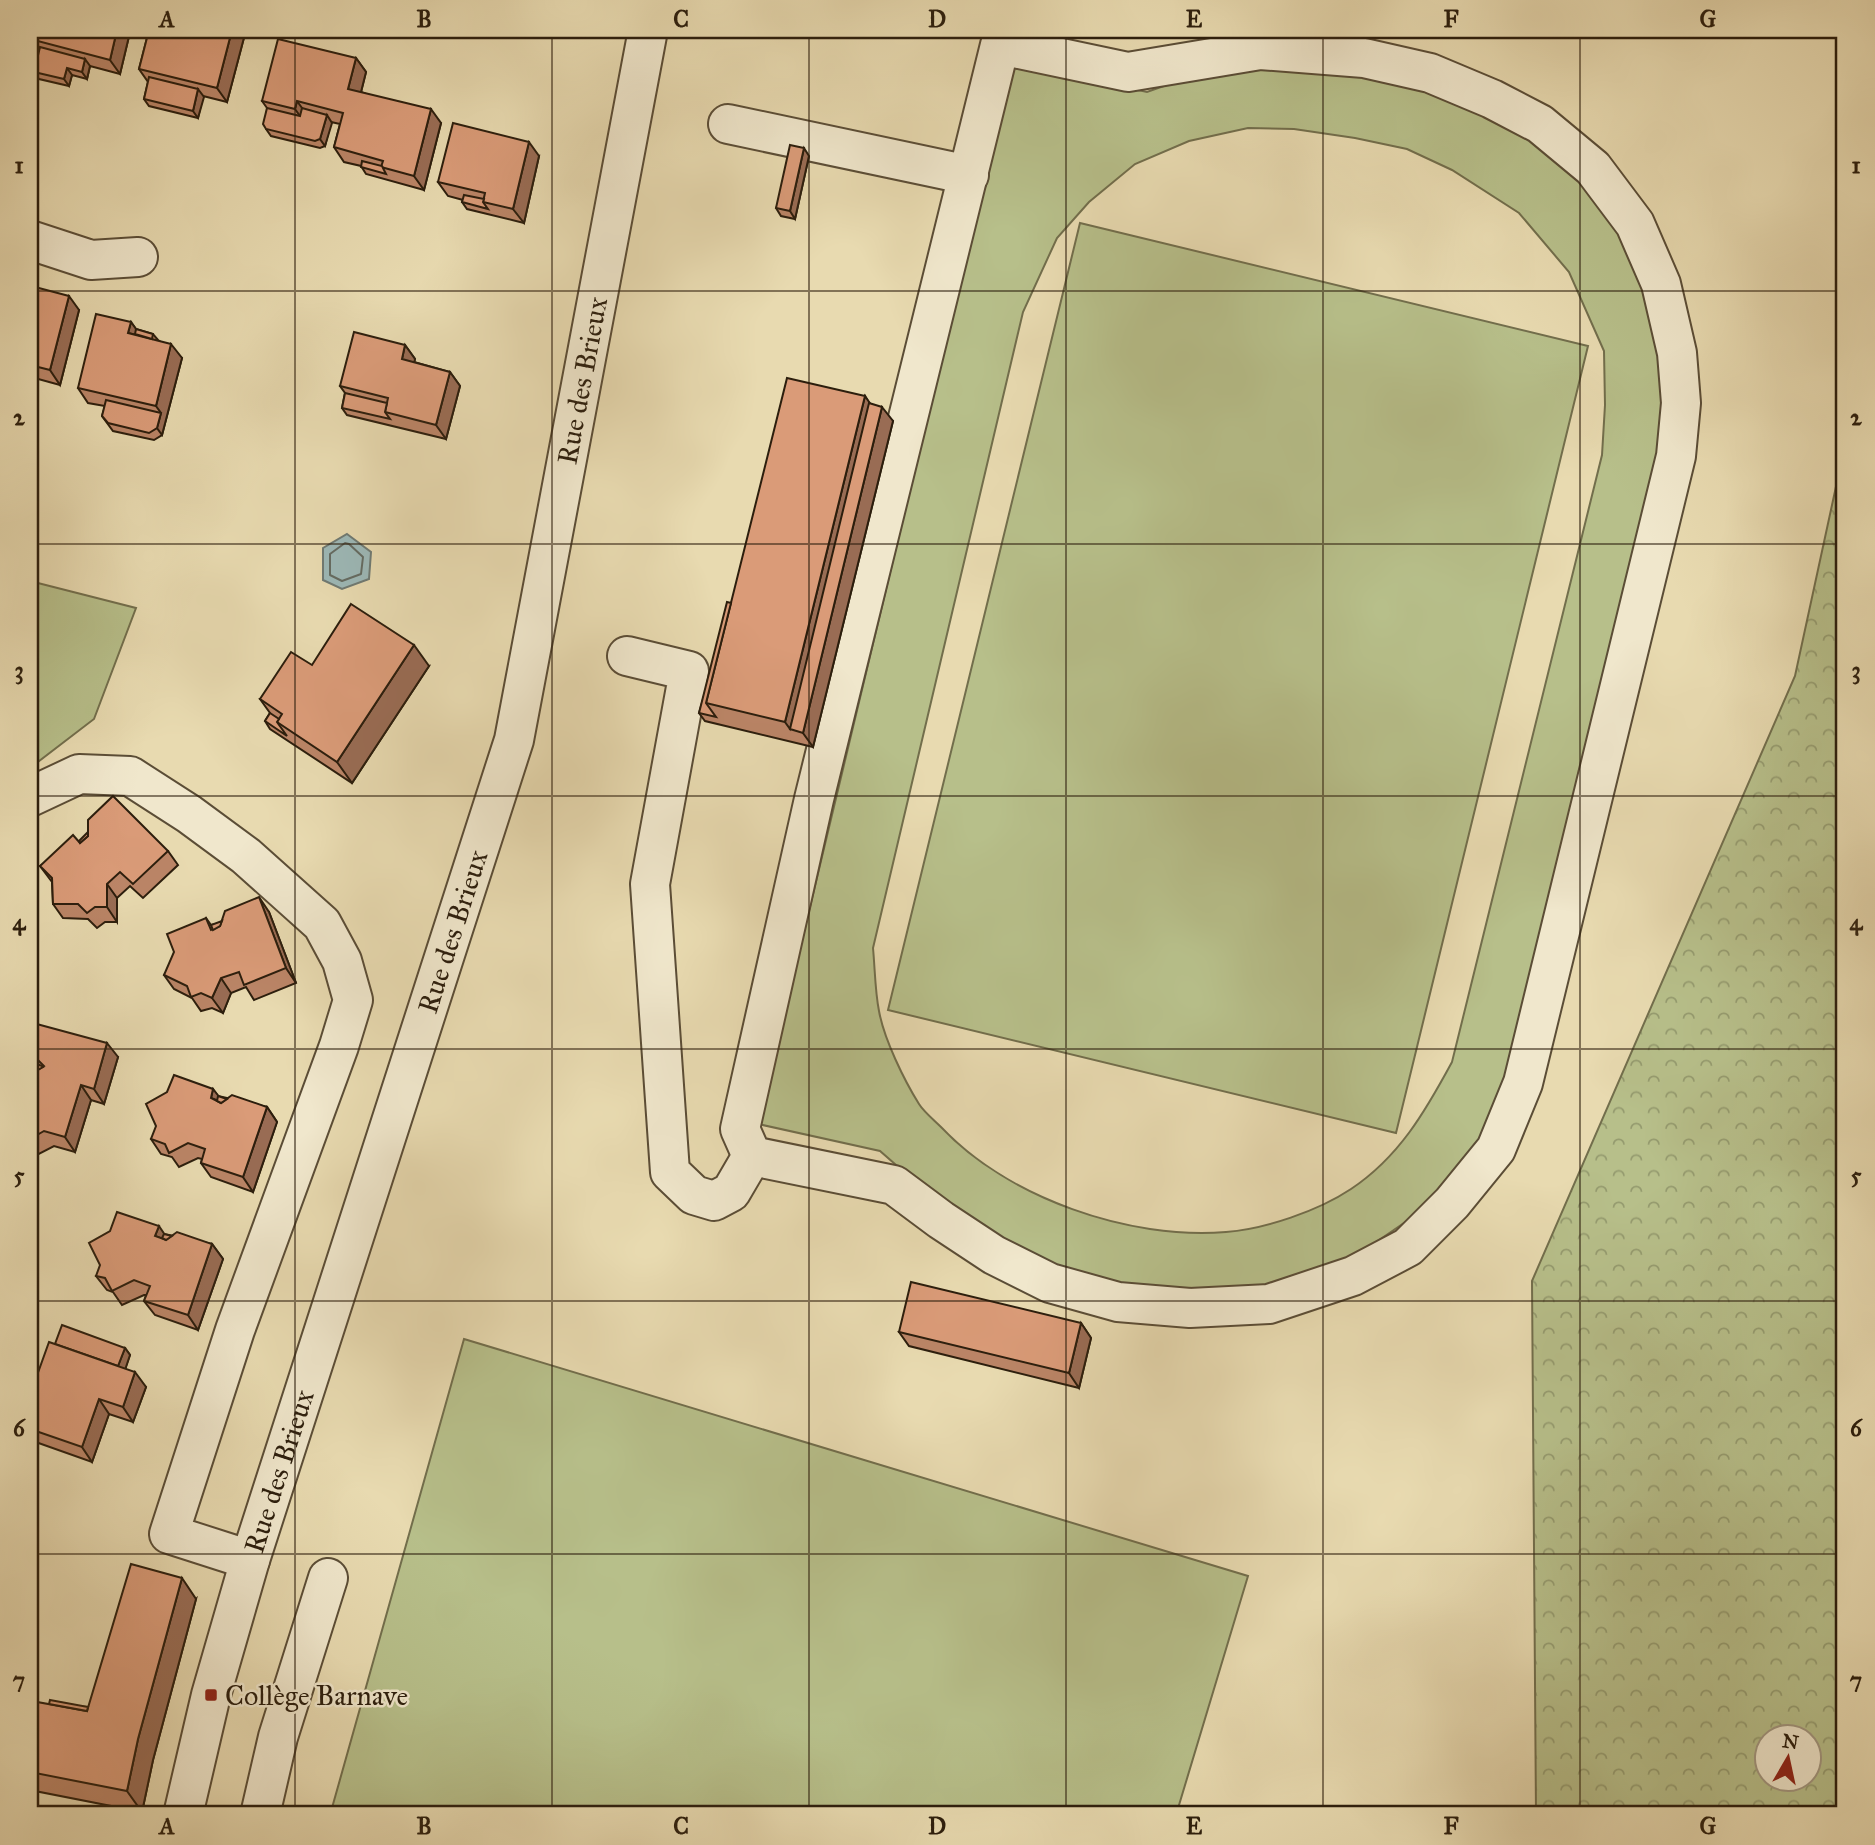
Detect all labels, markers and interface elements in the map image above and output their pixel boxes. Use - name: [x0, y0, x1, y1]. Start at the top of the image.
- text: A: [157, 5, 175, 33]
- text: B: [416, 5, 432, 33]
- text: C: [673, 5, 689, 33]
- text: D: [928, 5, 946, 33]
- text: E: [1186, 5, 1203, 33]
- text: F: [1443, 5, 1459, 33]
- text: G: [1700, 5, 1717, 33]
- text: 1: [14, 151, 24, 179]
- text: 1: [1851, 151, 1861, 179]
- street label: Rue des Brieux: [549, 293, 615, 467]
- text: 2: [13, 403, 25, 431]
- text: 2: [1850, 403, 1862, 431]
- text: 3: [14, 656, 24, 685]
- text: 3: [1851, 656, 1861, 685]
- street label: Rue des Brieux: [410, 845, 495, 1018]
- text: 4: [13, 908, 27, 936]
- text: 4: [1850, 908, 1864, 936]
- text: 5: [14, 1161, 25, 1189]
- text: 5: [1851, 1161, 1862, 1189]
- street label: Rue des Brieux: [236, 1385, 321, 1557]
- text: 6: [13, 1414, 26, 1442]
- text: 6: [1850, 1414, 1863, 1442]
- text: 7: [13, 1666, 25, 1694]
- text: 7: [1850, 1666, 1862, 1694]
- place label: Collège Barnave: [225, 1678, 408, 1713]
- marker: Collège Barnave: [203, 1687, 219, 1703]
- north arrow: [1752, 1722, 1822, 1792]
- text: N: [1781, 1729, 1800, 1754]
- text: A: [157, 1812, 175, 1840]
- text: B: [416, 1812, 432, 1840]
- text: C: [673, 1812, 689, 1840]
- text: D: [928, 1812, 946, 1840]
- text: E: [1186, 1812, 1203, 1840]
- text: F: [1443, 1812, 1459, 1840]
- text: G: [1700, 1812, 1717, 1840]

